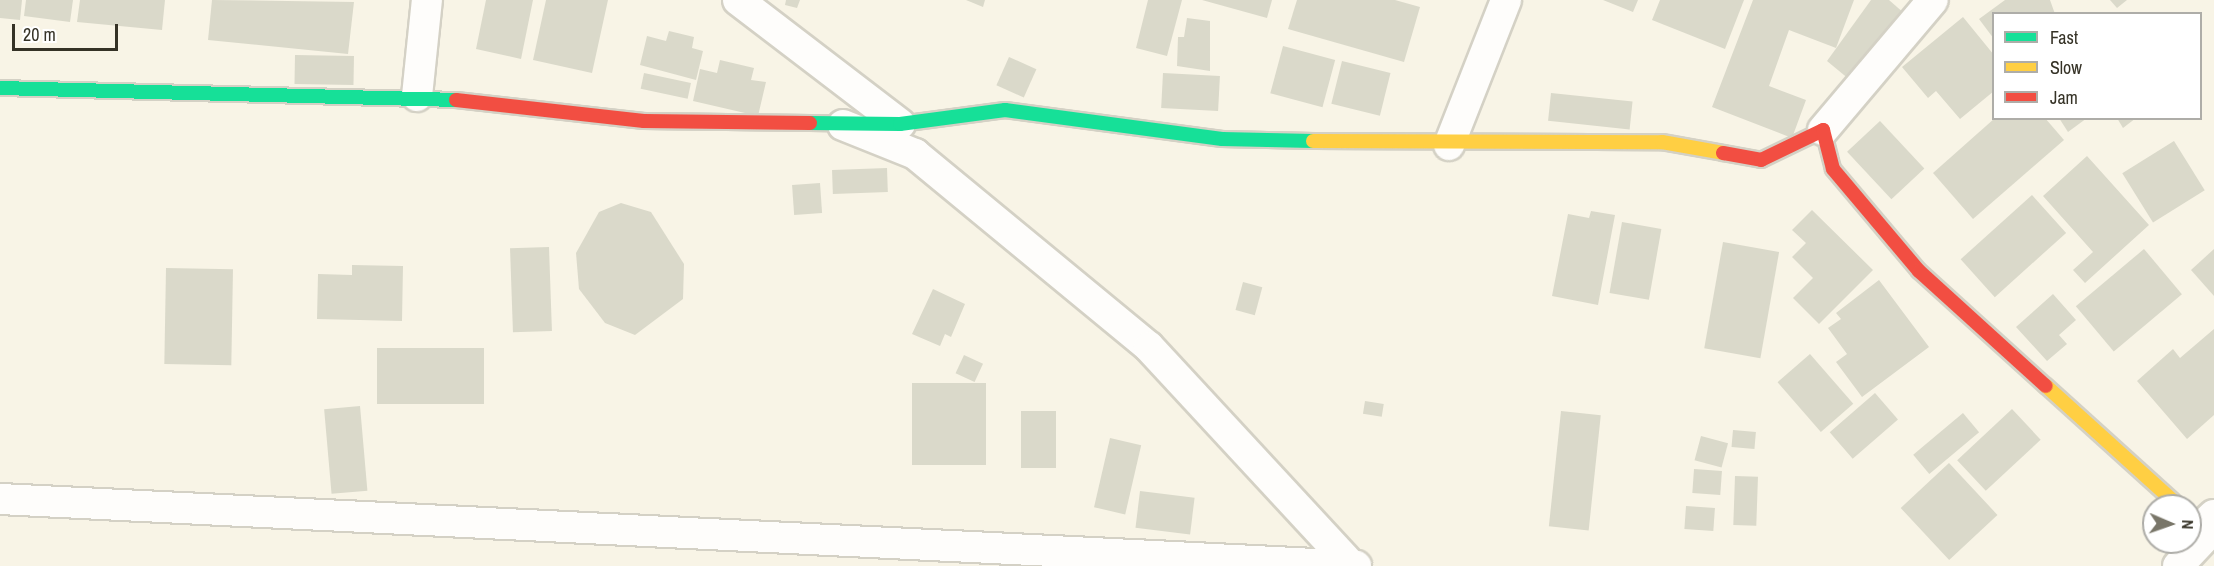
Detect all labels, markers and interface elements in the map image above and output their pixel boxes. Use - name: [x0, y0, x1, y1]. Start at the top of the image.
- scale bar: [15, 12, 122, 50]
- legend: [1992, 12, 2202, 120]
- text: 20 m: [23, 22, 56, 47]
- text: Fast: [2050, 25, 2078, 50]
- text: Slow: [2050, 55, 2082, 80]
- text: Jam: [2050, 85, 2078, 110]
- north arrow: [2142, 494, 2202, 554]
- text: N: [2177, 519, 2199, 530]

